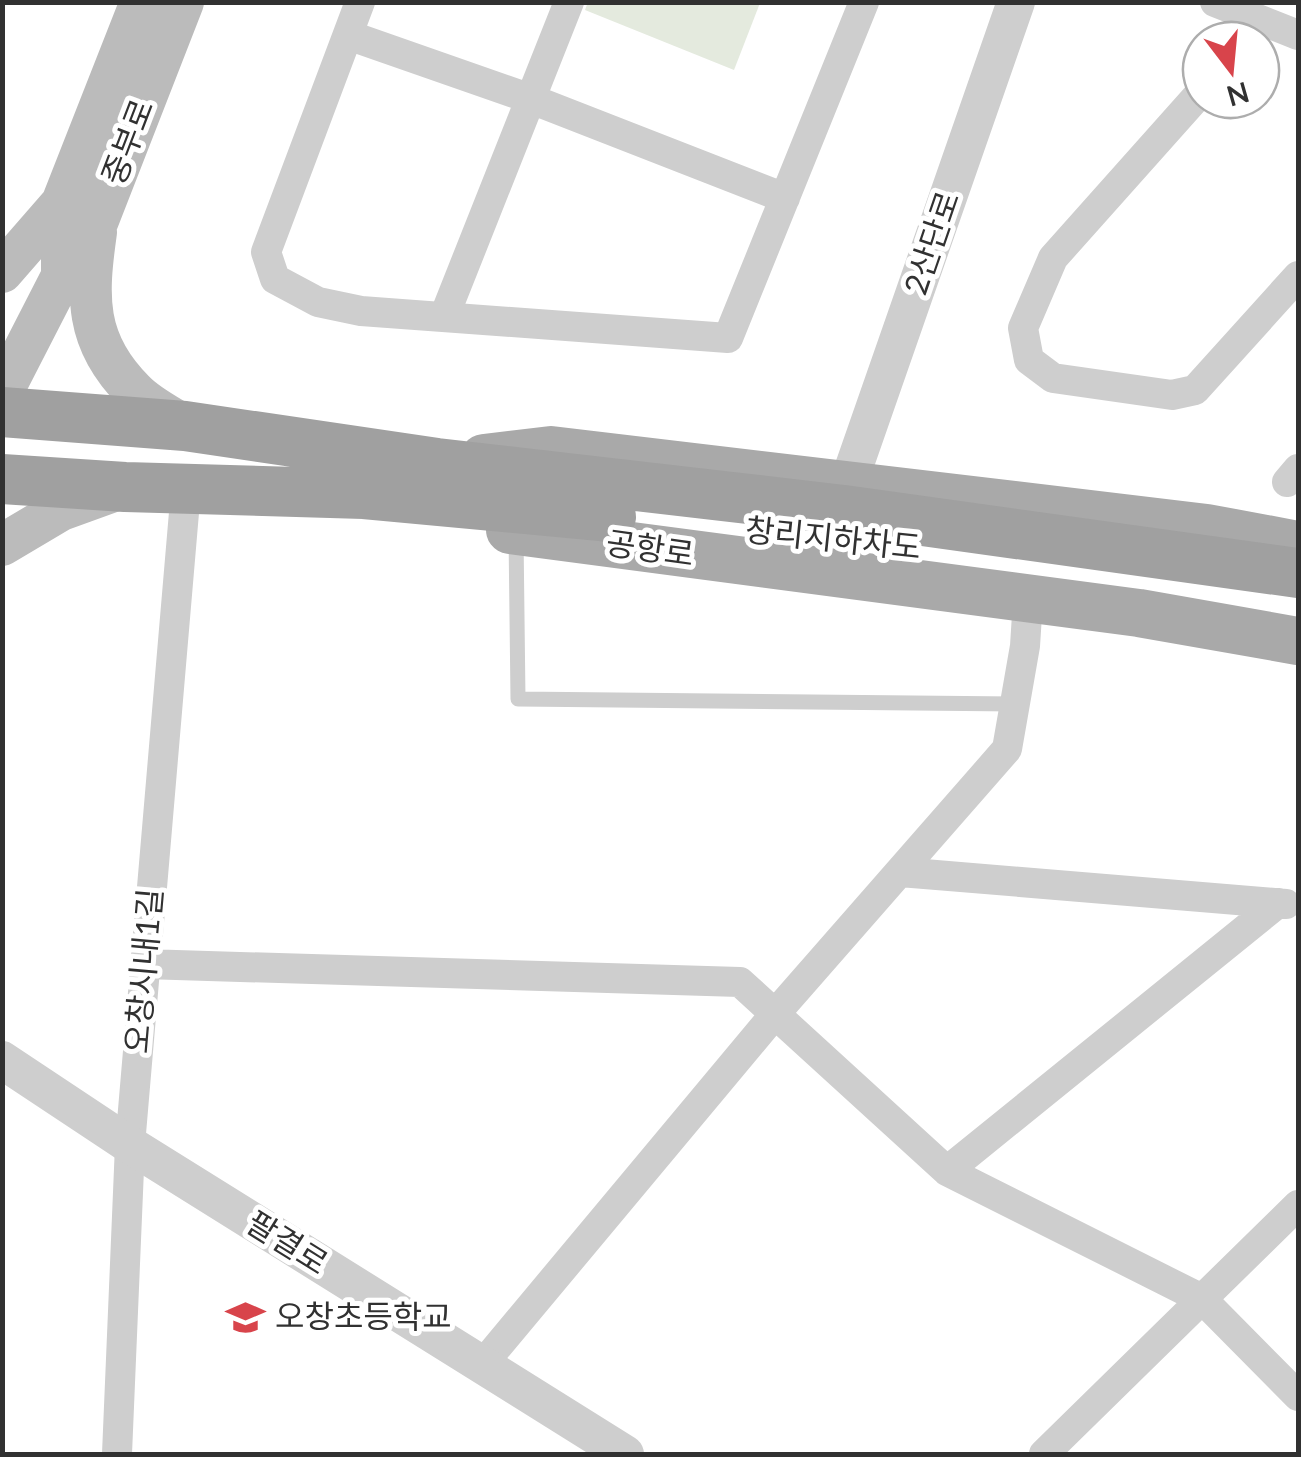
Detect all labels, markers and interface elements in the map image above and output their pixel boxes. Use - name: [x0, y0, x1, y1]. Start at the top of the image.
- north arrow: [1181, 20, 1281, 120]
- text: N: [1223, 76, 1253, 114]
- street label: 중부로: [93, 93, 161, 190]
- street label: 2산단로: [895, 186, 966, 299]
- street label: 창리지하차도: [743, 509, 923, 566]
- street label: 공항로: [604, 522, 697, 573]
- street label: 오창시내1길: [116, 887, 169, 1055]
- street label: 팔결로: [240, 1202, 336, 1282]
- school or university icon: 오창초등학교: [224, 1296, 266, 1338]
- place label: 오창초등학교: [275, 1296, 452, 1335]

